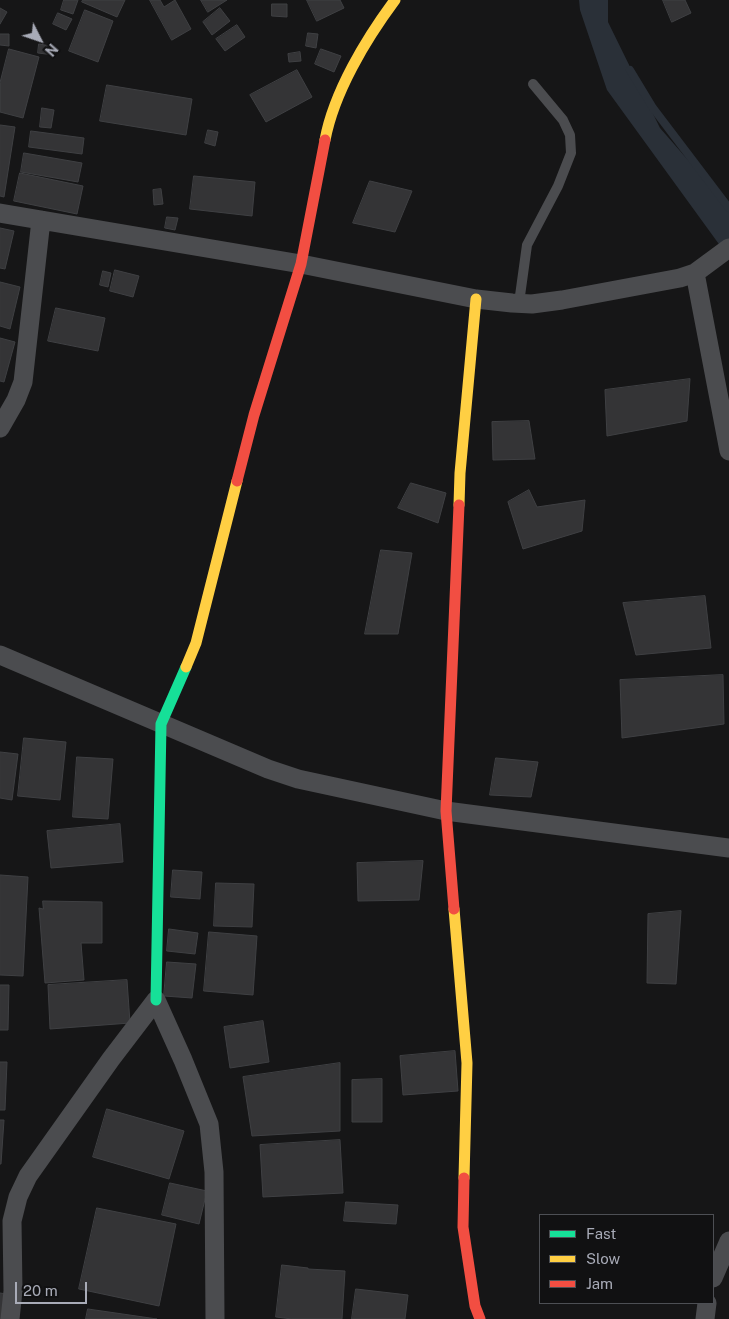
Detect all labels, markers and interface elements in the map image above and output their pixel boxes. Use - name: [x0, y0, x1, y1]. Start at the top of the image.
- north arrow: [15, 15, 65, 65]
- text: N: [42, 40, 61, 59]
- legend: [539, 1214, 714, 1304]
- text: Fast: [586, 1225, 616, 1242]
- text: Slow: [586, 1250, 620, 1267]
- scale bar: [18, 1272, 90, 1304]
- text: Jam: [586, 1275, 613, 1292]
- text: 20 m: [23, 1282, 58, 1299]

